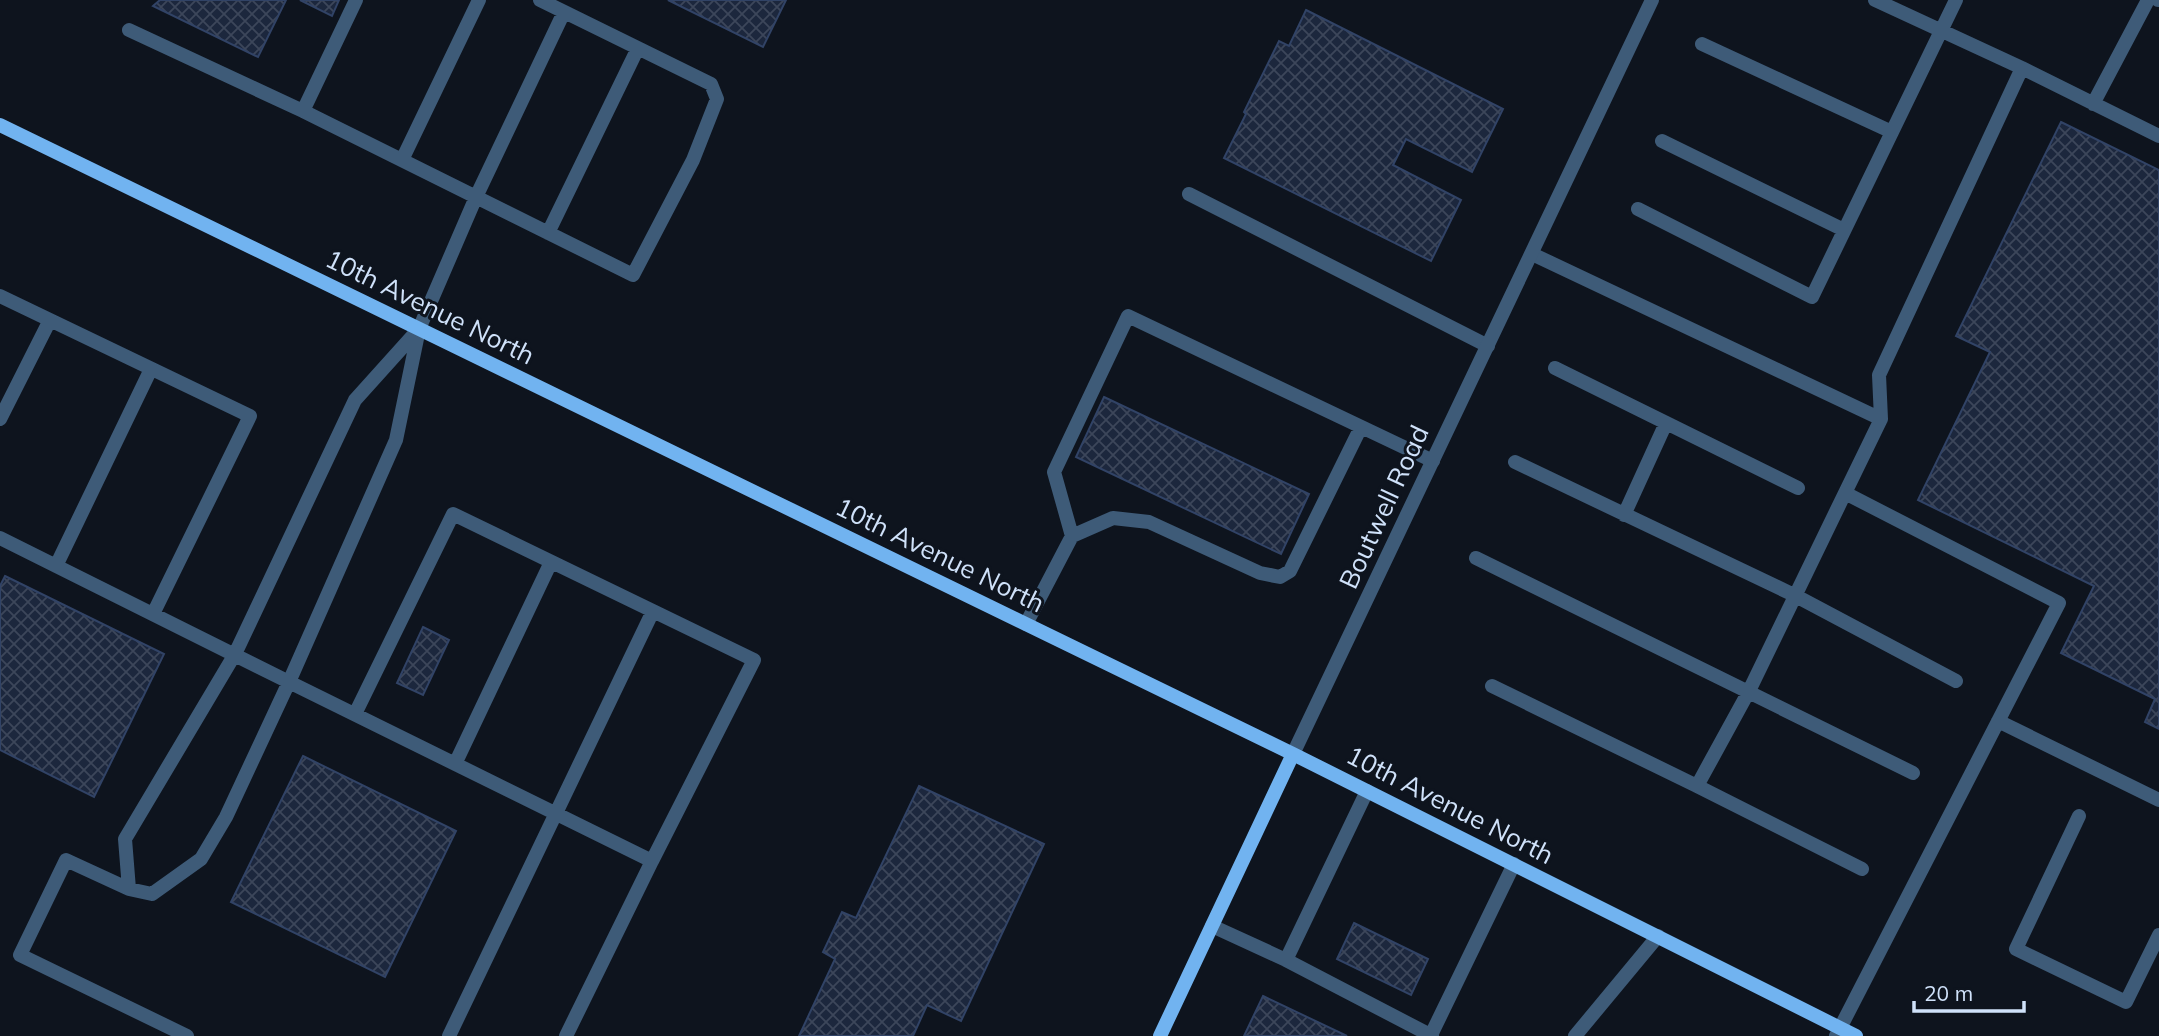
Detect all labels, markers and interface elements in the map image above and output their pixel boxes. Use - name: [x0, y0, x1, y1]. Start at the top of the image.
- street label: 10th Avenue North: [320, 242, 540, 371]
- street label: Boutwell Road: [1331, 420, 1436, 594]
- street label: 10th Avenue North: [830, 490, 1050, 619]
- street label: 10th Avenue North: [1341, 738, 1559, 871]
- scale bar: [1914, 970, 2024, 1014]
- text: 20 m: [1924, 980, 1973, 1006]

